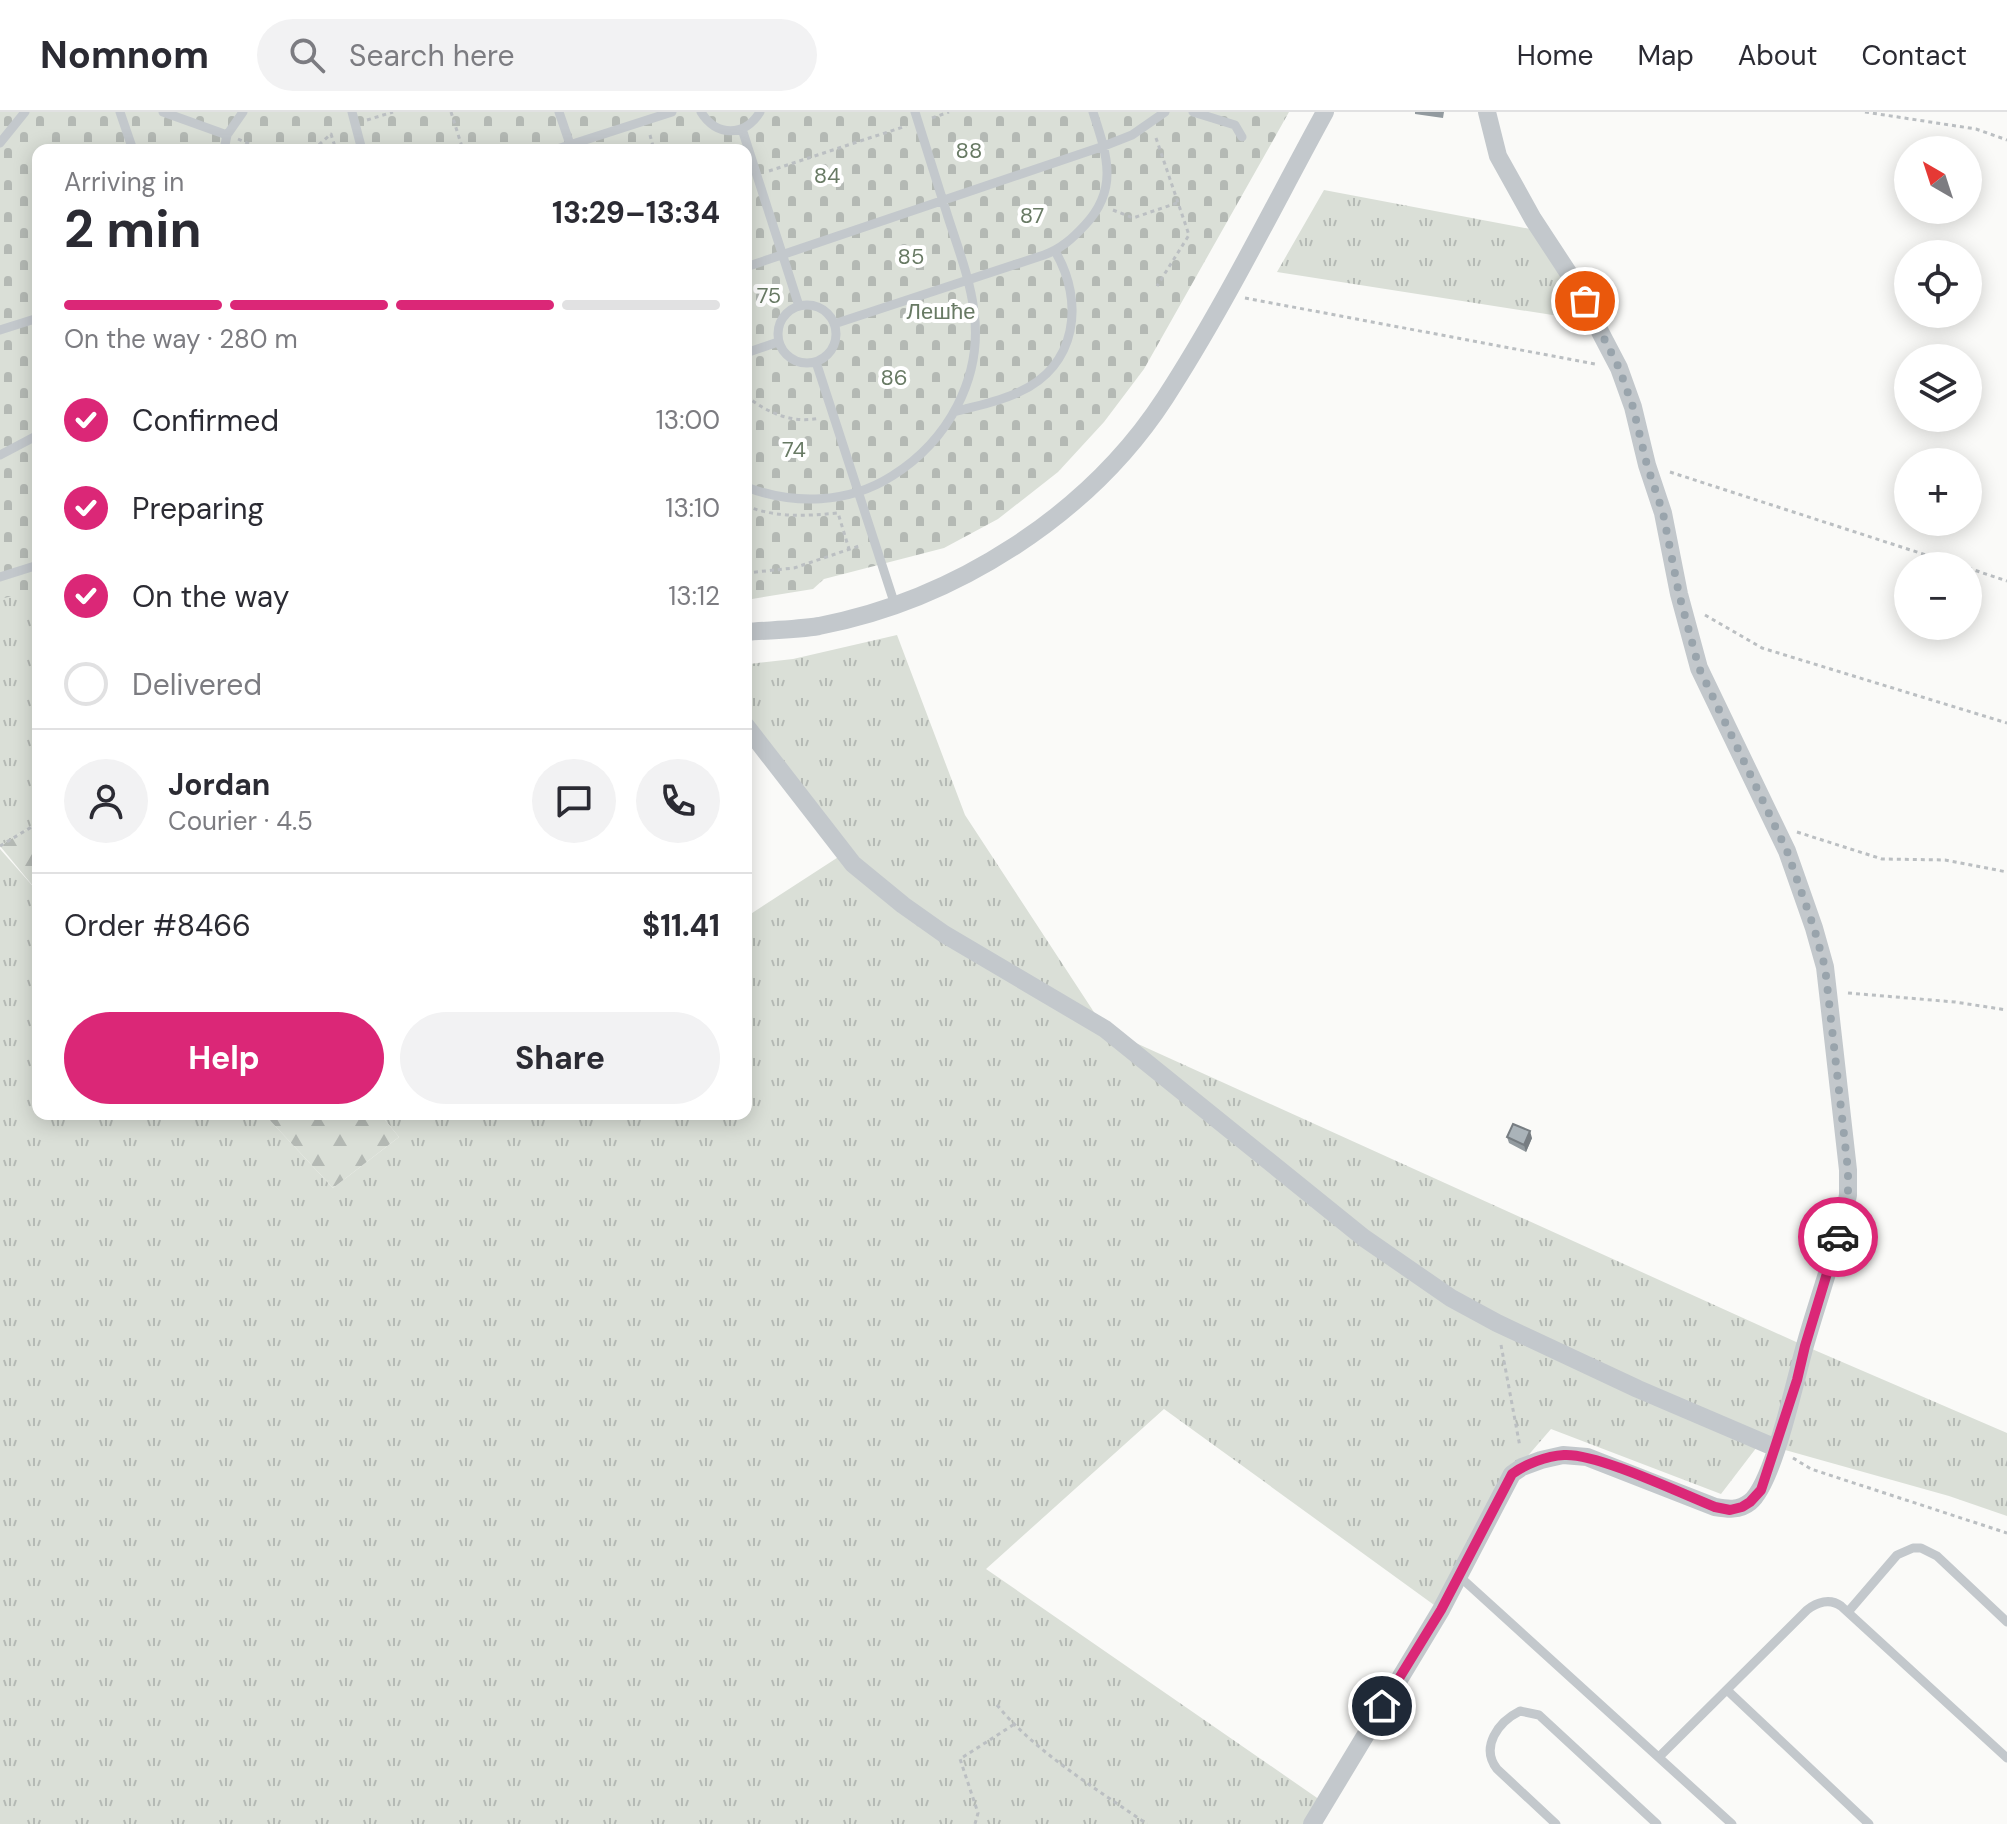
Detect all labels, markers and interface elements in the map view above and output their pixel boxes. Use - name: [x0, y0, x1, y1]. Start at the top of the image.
- search box: [257, 19, 817, 91]
- text: Nomnom: [40, 30, 209, 80]
- icon: search: [285, 33, 329, 77]
- text: Search here: [349, 36, 515, 75]
- text: Home: [1517, 37, 1593, 74]
- text: Map: [1637, 37, 1694, 74]
- text: About: [1738, 37, 1817, 74]
- text: Contact: [1861, 37, 1967, 74]
- park label: 88: [956, 136, 982, 165]
- north arrow: [1894, 136, 1982, 224]
- map controls: [1894, 136, 1982, 640]
- park label: 84: [814, 161, 840, 190]
- text: Arriving in: [64, 165, 184, 199]
- text: 13:29–13:34: [552, 193, 720, 232]
- text: 2 min: [64, 195, 202, 263]
- park label: 87: [1020, 201, 1044, 230]
- button: locate: [1894, 240, 1982, 328]
- park label: 85: [898, 242, 924, 271]
- pin: [1551, 267, 1619, 335]
- icon: bag: [1563, 279, 1607, 323]
- park label: 75: [757, 281, 781, 310]
- park label: Лешће: [907, 297, 975, 326]
- text: On the way · 280 m: [64, 322, 298, 356]
- button: layers: [1894, 344, 1982, 432]
- park label: 86: [880, 363, 908, 392]
- icon: check: [64, 398, 108, 442]
- text: Confirmed: [132, 401, 279, 440]
- text: 13:00: [656, 403, 720, 437]
- park label: 74: [782, 435, 806, 464]
- button: +: [1894, 448, 1982, 536]
- icon: check: [64, 486, 108, 530]
- text: Preparing: [132, 489, 264, 528]
- text: 13:10: [665, 491, 720, 525]
- button: −: [1894, 552, 1982, 640]
- icon: check: [64, 574, 108, 618]
- text: On the way: [132, 577, 289, 616]
- text: 13:12: [668, 579, 720, 613]
- text: Delivered: [132, 665, 262, 704]
- button: person: [64, 759, 148, 843]
- button: chat: [532, 759, 616, 843]
- button: phone: [636, 759, 720, 843]
- text: Jordan: [168, 765, 270, 804]
- text: Courier · 4.5: [168, 804, 313, 838]
- text: Order #8466: [64, 906, 251, 945]
- text: $11.41: [642, 906, 720, 945]
- button: Help: [64, 1012, 384, 1104]
- button: Share: [400, 1012, 720, 1104]
- courier: [1798, 1197, 1878, 1277]
- icon: car: [1816, 1215, 1860, 1259]
- pin: [1348, 1672, 1416, 1740]
- icon: home: [1360, 1684, 1404, 1728]

